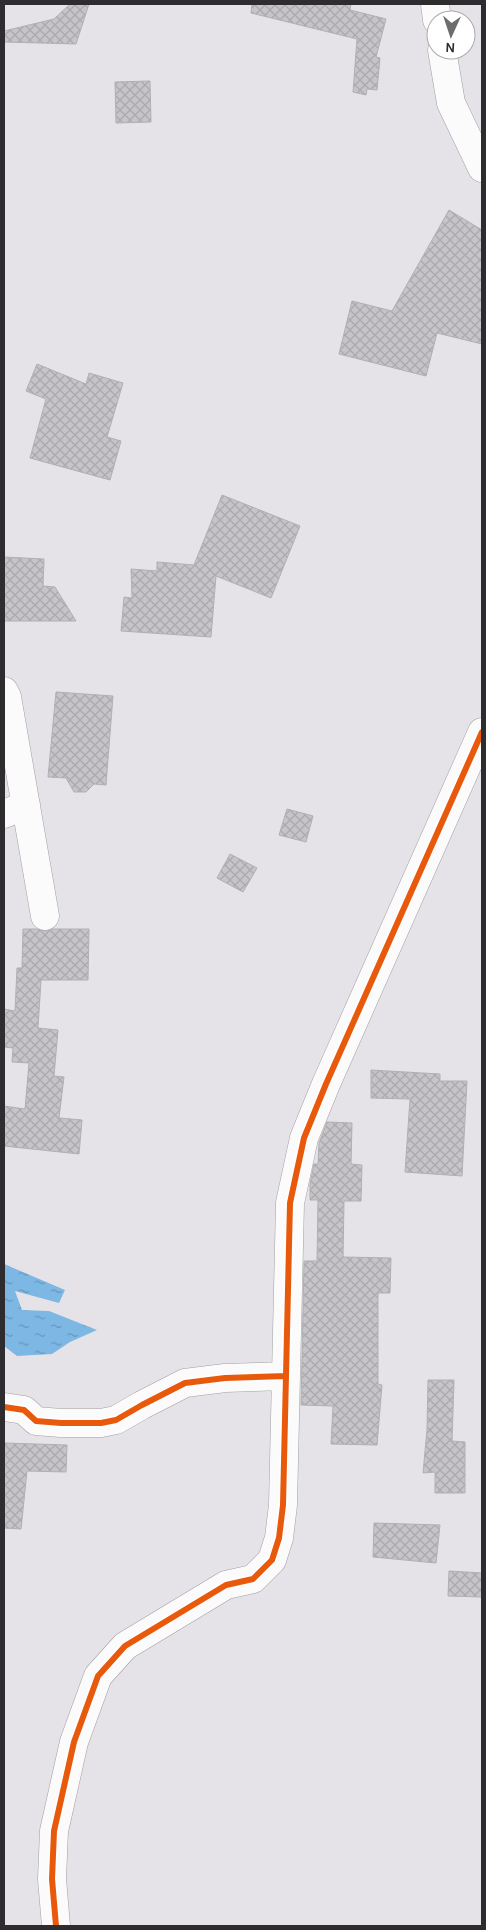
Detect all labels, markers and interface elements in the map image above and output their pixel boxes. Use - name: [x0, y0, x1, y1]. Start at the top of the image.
- north arrow: [426, 10, 476, 60]
- text: N: [445, 39, 456, 56]

